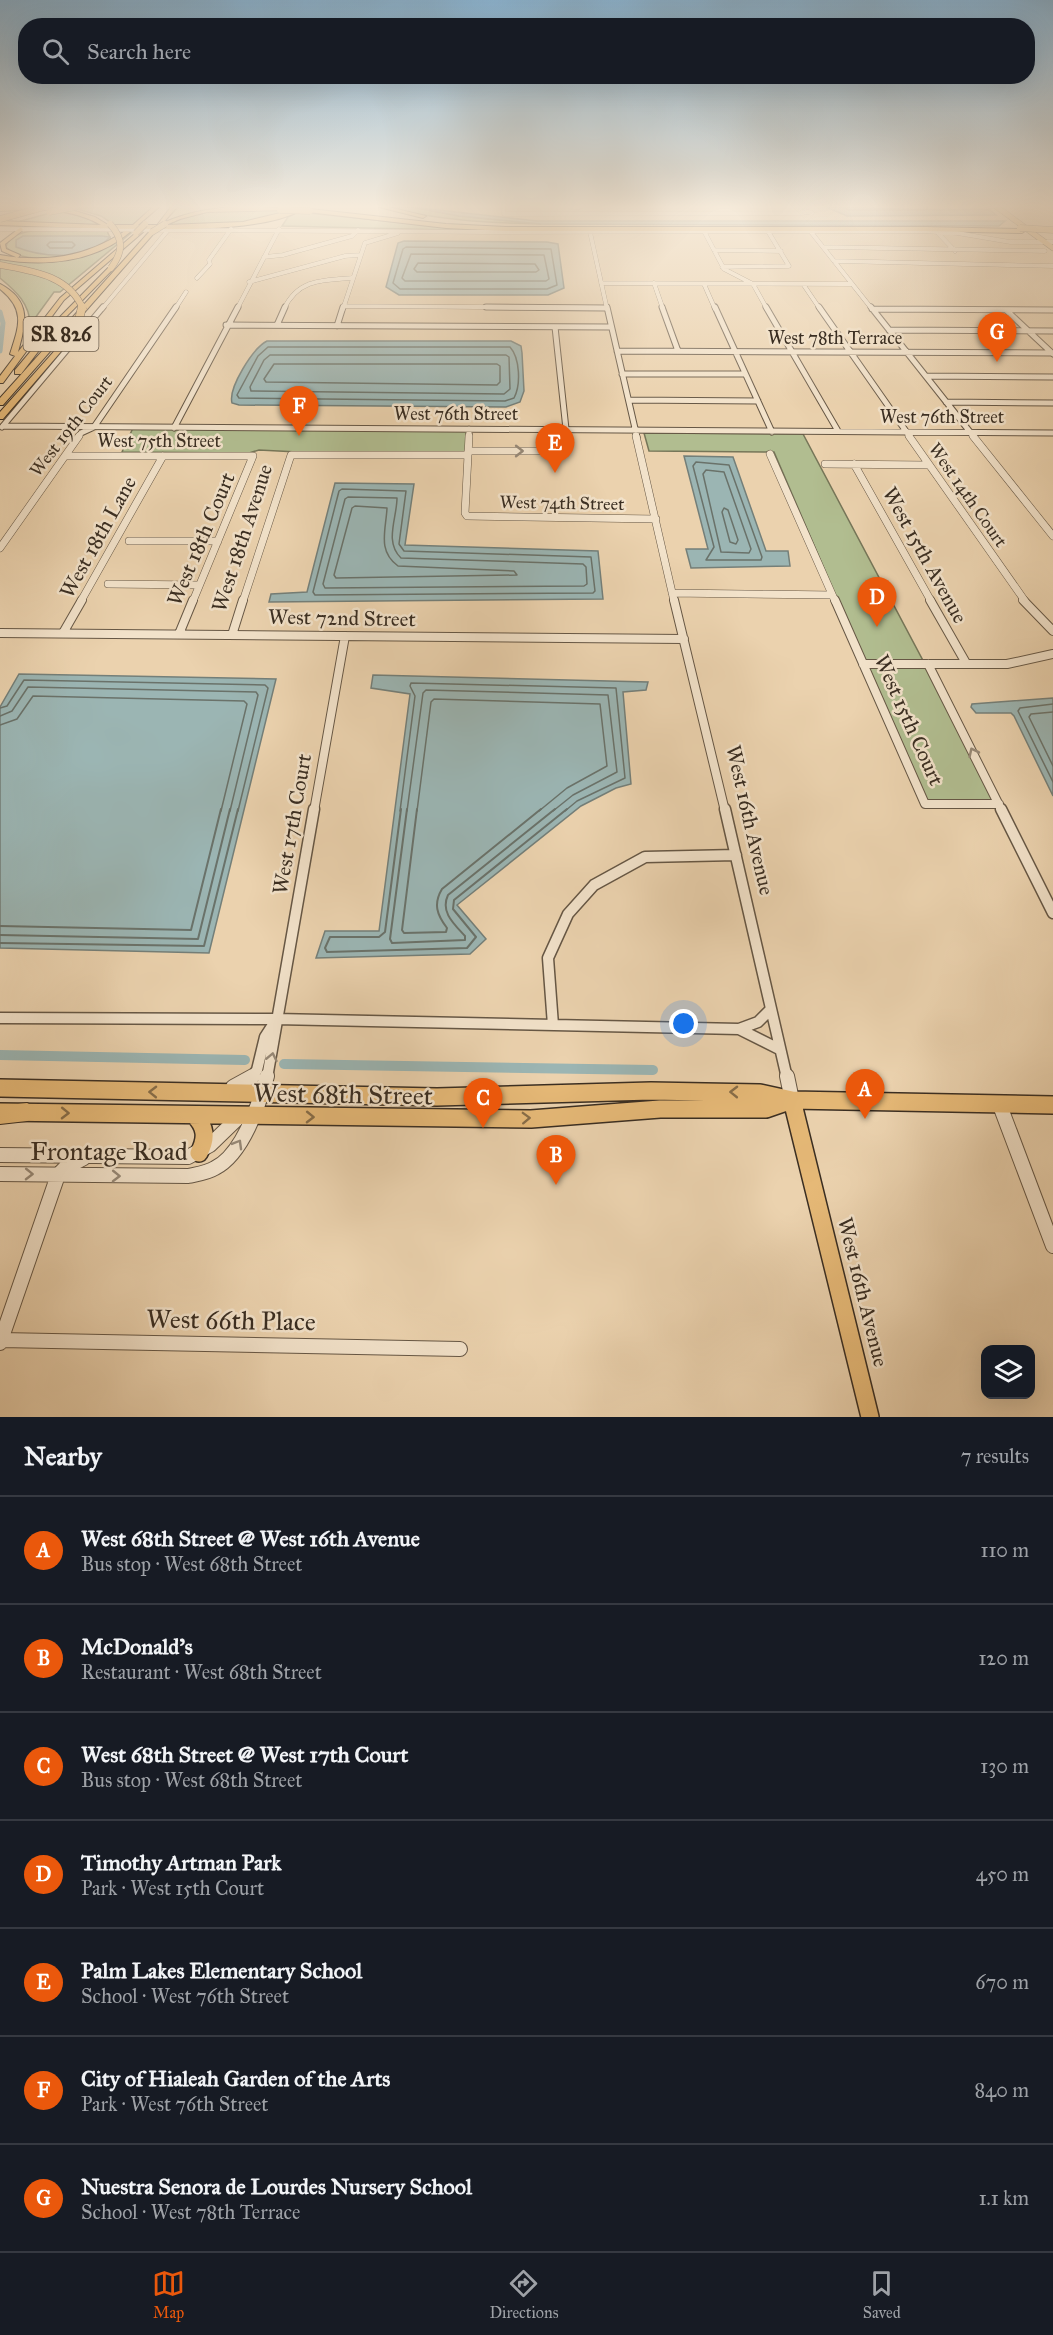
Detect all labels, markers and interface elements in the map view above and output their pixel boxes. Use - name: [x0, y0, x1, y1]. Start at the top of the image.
- search box: [18, 18, 1035, 84]
- icon: search: [39, 35, 72, 68]
- text: Search here: [87, 38, 191, 65]
- pin: G: [978, 312, 1016, 362]
- road number: SR 826: [23, 317, 98, 351]
- street label: West 78th Terrace: [768, 327, 902, 349]
- street label: West 19th Court: [25, 371, 118, 481]
- pin: F: [280, 386, 318, 436]
- street label: West 76th Street: [394, 403, 519, 425]
- street label: West 76th Street: [880, 406, 1005, 428]
- pin: E: [536, 424, 574, 473]
- street label: West 75th Street: [97, 430, 221, 452]
- street label: West 14th Court: [924, 439, 1012, 552]
- one-way arrow: [514, 445, 523, 457]
- street label: West 18th Avenue: [206, 461, 278, 615]
- street label: West 18th Court: [161, 468, 241, 609]
- street label: West 18th Lane: [54, 471, 142, 602]
- street label: West 15th Avenue: [877, 482, 973, 628]
- street label: West 74th Street: [499, 491, 625, 515]
- pin: D: [858, 578, 896, 627]
- street label: West 72nd Street: [268, 604, 417, 632]
- street label: West 15th Court: [869, 651, 950, 790]
- street label: West 16th Avenue: [720, 742, 780, 898]
- one-way arrow: [969, 747, 981, 758]
- street label: West 17th Court: [267, 751, 317, 896]
- your location: [669, 1009, 698, 1038]
- one-way arrow: [265, 1053, 278, 1063]
- pin: A: [846, 1070, 884, 1119]
- street label: West 68th Street: [253, 1076, 433, 1112]
- pin: C: [464, 1078, 502, 1128]
- one-way arrow: [148, 1085, 157, 1098]
- one-way arrow: [730, 1086, 739, 1098]
- one-way arrow: [60, 1107, 69, 1119]
- one-way arrow: [306, 1111, 315, 1123]
- one-way arrow: [522, 1112, 531, 1125]
- street label: Frontage Road: [30, 1135, 188, 1167]
- pin: B: [536, 1136, 576, 1185]
- one-way arrow: [231, 1139, 242, 1150]
- one-way arrow: [24, 1168, 33, 1181]
- one-way arrow: [112, 1170, 121, 1182]
- street label: West 16th Avenue: [832, 1215, 894, 1370]
- street label: West 66th Place: [146, 1303, 316, 1337]
- map controls: [981, 1345, 1035, 1399]
- button: layers: [981, 1345, 1035, 1399]
- text: Nearby: [24, 1440, 102, 1472]
- text: 7 results: [961, 1444, 1029, 1468]
- text: West 68th Street @ West 16th Avenue: [81, 1525, 420, 1552]
- text: A: [37, 1538, 50, 1562]
- text: 110 m: [981, 1538, 1029, 1562]
- text: Bus stop · West 68th Street: [81, 1552, 302, 1576]
- text: McDonald's: [81, 1633, 193, 1660]
- text: B: [37, 1646, 50, 1670]
- text: 120 m: [978, 1646, 1029, 1670]
- text: Restaurant · West 68th Street: [81, 1660, 322, 1684]
- text: West 68th Street @ West 17th Court: [81, 1741, 408, 1768]
- text: C: [37, 1754, 50, 1778]
- text: 130 m: [980, 1754, 1029, 1778]
- text: Bus stop · West 68th Street: [81, 1768, 302, 1792]
- text: Timothy Artman Park: [81, 1849, 282, 1876]
- text: D: [36, 1862, 51, 1886]
- text: 450 m: [976, 1862, 1029, 1886]
- text: Park · West 15th Court: [81, 1876, 264, 1900]
- text: Palm Lakes Elementary School: [81, 1957, 362, 1984]
- text: E: [36, 1970, 51, 1994]
- text: 670 m: [975, 1970, 1029, 1994]
- text: School · West 76th Street: [81, 1984, 289, 2008]
- text: City of Hialeah Garden of the Arts: [81, 2065, 390, 2092]
- text: F: [37, 2078, 50, 2102]
- text: 840 m: [974, 2078, 1029, 2102]
- text: Park · West 76th Street: [81, 2092, 268, 2116]
- text: Nuestra Senora de Lourdes Nursery School: [81, 2173, 472, 2200]
- text: G: [36, 2186, 51, 2210]
- text: 1.1 km: [979, 2186, 1029, 2210]
- text: School · West 78th Terrace: [81, 2200, 300, 2224]
- tab: Map: [152, 2267, 185, 2322]
- tab: Directions: [489, 2267, 558, 2322]
- tab: Saved: [863, 2267, 901, 2322]

